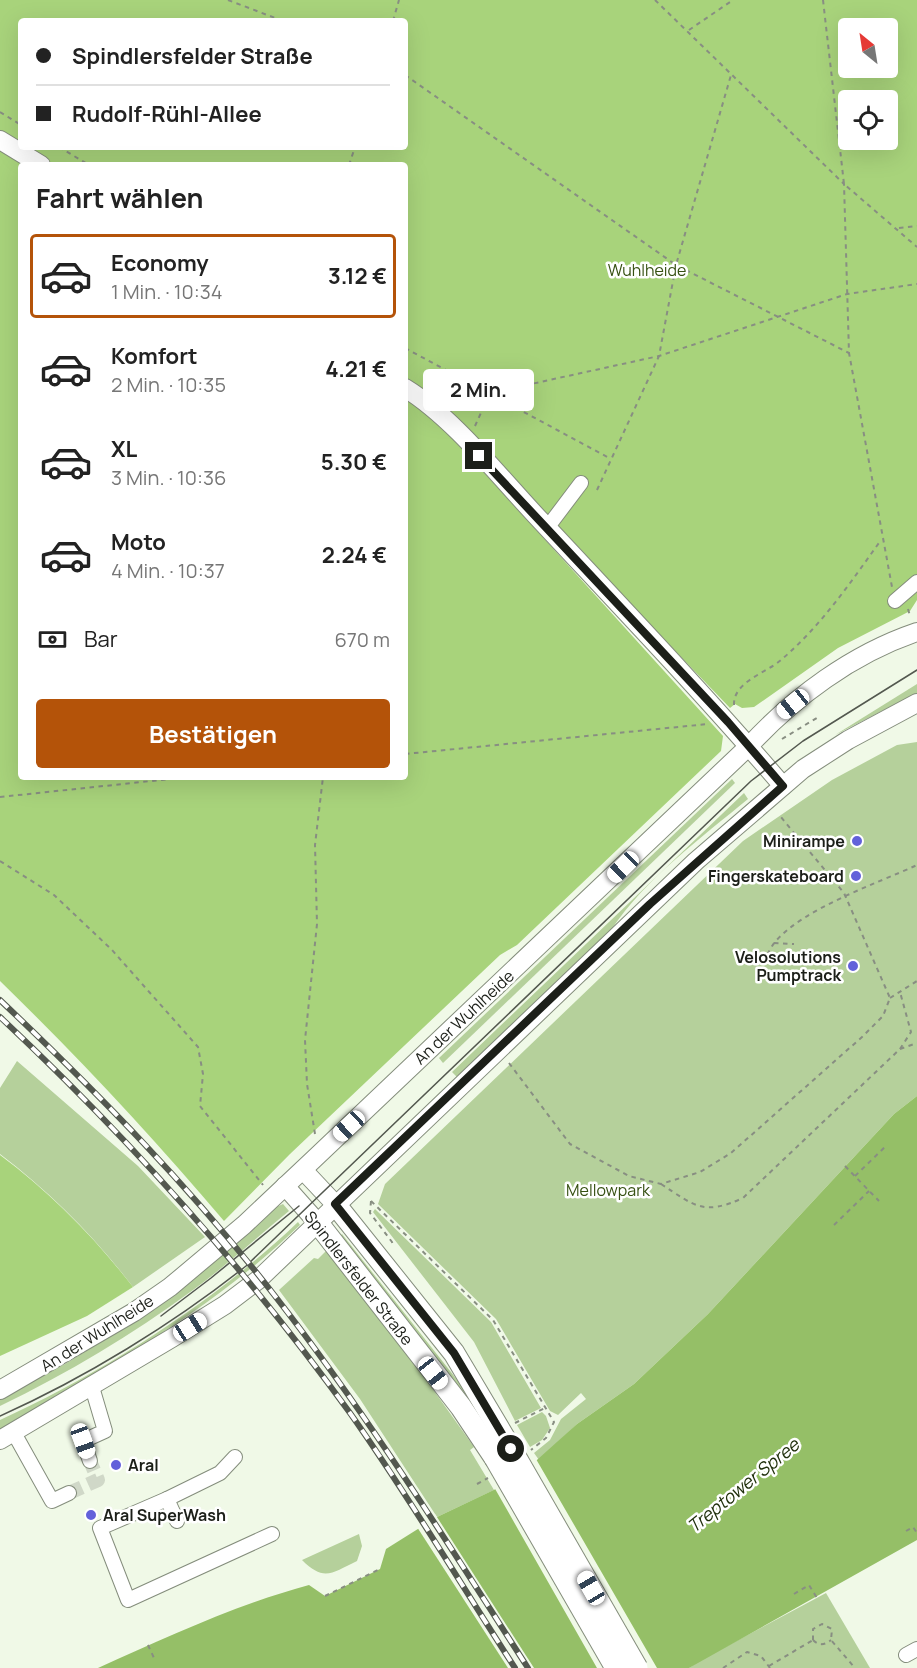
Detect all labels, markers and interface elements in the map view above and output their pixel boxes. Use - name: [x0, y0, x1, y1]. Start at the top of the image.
- north arrow: [838, 18, 898, 78]
- map controls: [838, 18, 898, 150]
- text: Spindlersfelder Straße: [72, 41, 313, 71]
- button: locate: [838, 90, 898, 150]
- text: Rudolf-Rühl-Allee: [72, 99, 262, 129]
- text: Fahrt wählen: [36, 179, 204, 216]
- text: Economy: [111, 248, 209, 278]
- icon: car: [39, 249, 93, 303]
- park label: Wuhlheide: [608, 259, 686, 281]
- text: 3.12 €: [328, 261, 387, 291]
- text: 1 Min. · 10:34: [111, 278, 223, 305]
- text: Komfort: [111, 341, 198, 371]
- icon: car: [39, 342, 93, 396]
- text: 4.21 €: [325, 354, 387, 384]
- callout: 2 Min.: [424, 369, 534, 411]
- text: 2 Min. · 10:35: [111, 371, 226, 398]
- text: 2 Min.: [450, 376, 507, 403]
- text: XL: [111, 434, 137, 464]
- icon: car: [39, 435, 93, 489]
- route end: [465, 442, 492, 469]
- text: 5.30 €: [321, 447, 387, 477]
- text: 3 Min. · 10:36: [111, 464, 226, 491]
- text: Moto: [111, 527, 166, 557]
- icon: car: [39, 528, 93, 582]
- text: 2.24 €: [322, 540, 387, 570]
- text: 4 Min. · 10:37: [111, 557, 225, 584]
- icon: cash: [36, 623, 69, 656]
- text: Bar: [84, 624, 118, 654]
- text: 670 m: [334, 626, 390, 653]
- car: [773, 686, 813, 722]
- button: Bestätigen: [36, 699, 390, 768]
- place label: Minirampe: [763, 830, 845, 852]
- marker: Minirampe: [850, 834, 864, 848]
- car: [604, 848, 642, 886]
- place label: Fingerskateboard: [708, 865, 844, 887]
- marker: Fingerskateboard: [849, 869, 863, 883]
- place label: Velosolutions Pumptrack: [735, 946, 841, 986]
- marker: Velosolutions Pumptrack: [846, 959, 860, 973]
- street label: An der Wuhlheide: [409, 965, 519, 1069]
- car: [330, 1107, 368, 1145]
- park label: Mellowpark: [566, 1179, 651, 1201]
- street label: Spindlersfelder Straße: [300, 1206, 418, 1350]
- street label: An der Wuhlheide: [36, 1289, 158, 1377]
- car: [170, 1310, 210, 1344]
- car: [415, 1353, 451, 1393]
- car: [68, 1421, 98, 1461]
- water label: Treptower Spree: [682, 1432, 805, 1538]
- route start: [497, 1435, 524, 1462]
- place label: Aral: [128, 1454, 159, 1476]
- marker: Aral: [109, 1458, 123, 1472]
- place label: Aral SuperWash: [103, 1504, 226, 1526]
- marker: Aral SuperWash: [84, 1508, 98, 1522]
- car: [574, 1568, 608, 1608]

